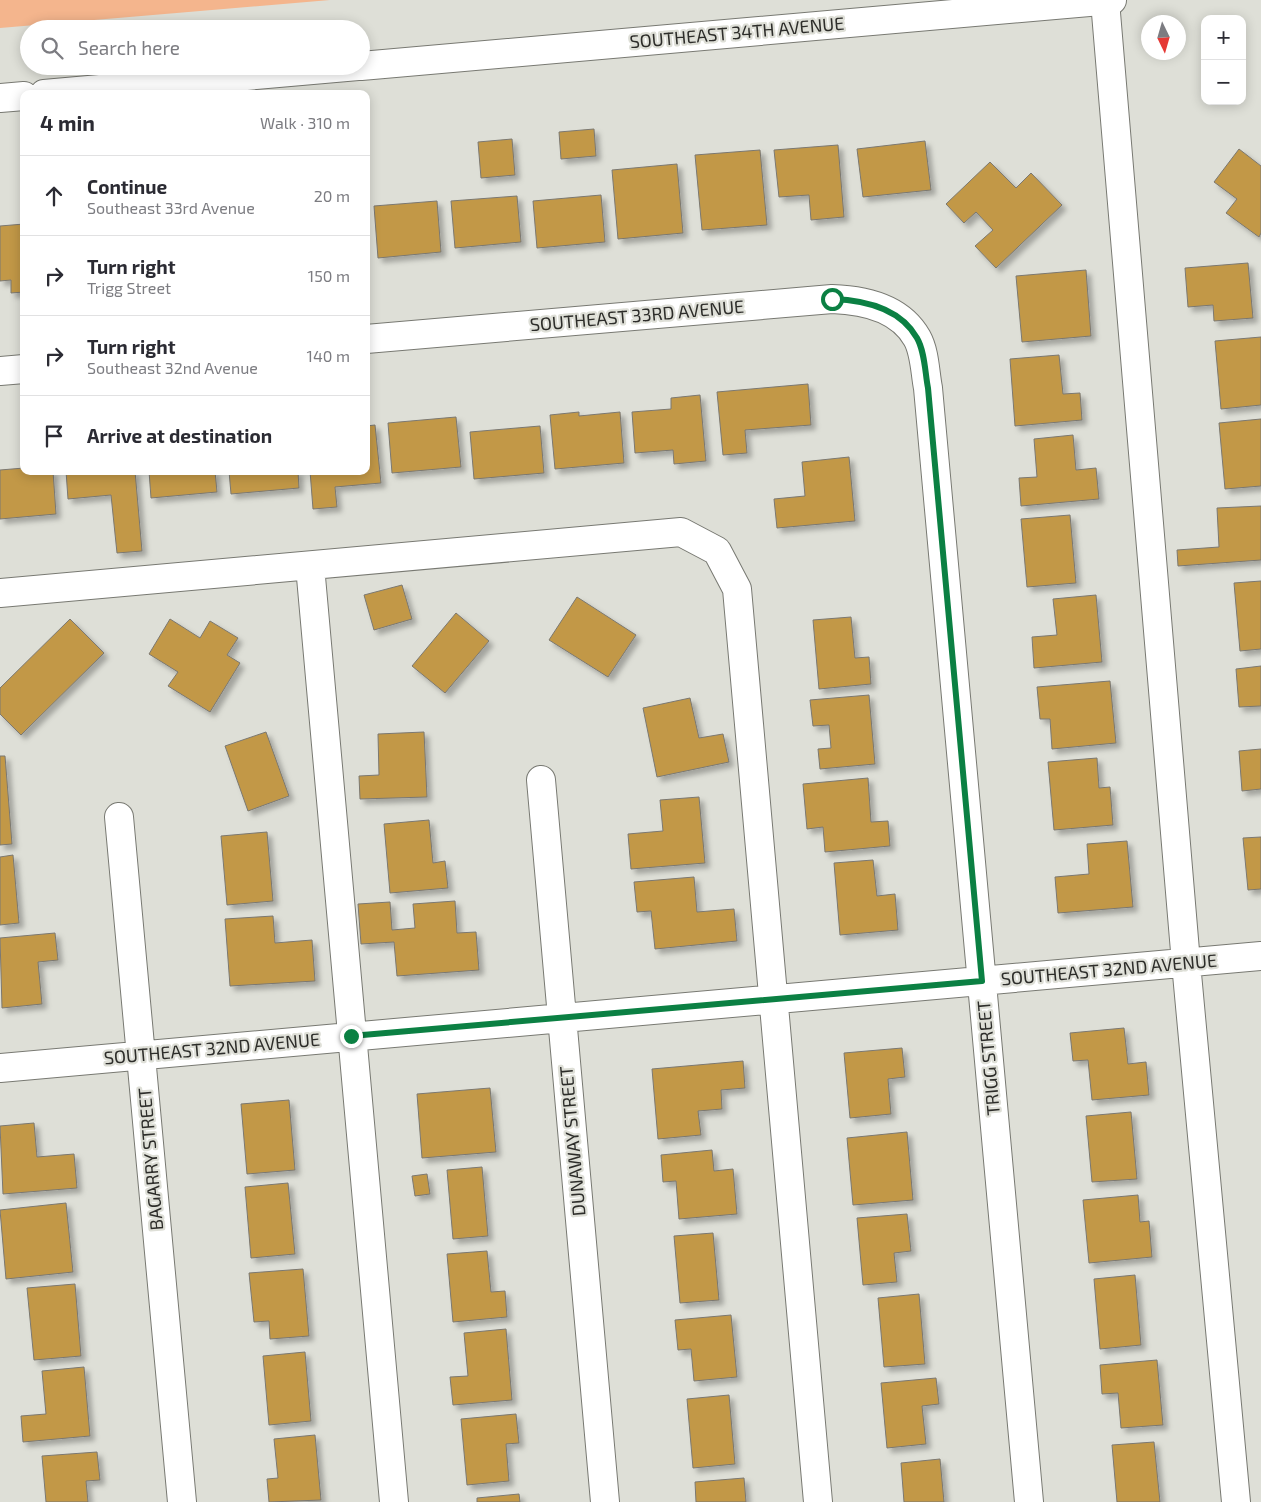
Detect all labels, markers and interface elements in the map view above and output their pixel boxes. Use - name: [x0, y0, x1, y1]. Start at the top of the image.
- street label: SOUTHEAST 34TH AVENUE: [629, 12, 845, 52]
- north arrow: [1141, 15, 1186, 60]
- map controls: [1201, 15, 1246, 105]
- button: +: [1201, 15, 1246, 60]
- search box: [20, 20, 370, 75]
- icon: search: [38, 34, 66, 62]
- text: Search here: [78, 36, 180, 59]
- button: −: [1201, 60, 1246, 105]
- text: 4 min: [40, 110, 95, 135]
- text: Walk · 310 m: [260, 113, 350, 132]
- text: Continue: [87, 175, 167, 198]
- icon: ahead: [40, 182, 68, 210]
- text: 20 m: [314, 186, 350, 205]
- text: Southeast 33rd Avenue: [87, 198, 255, 217]
- text: Turn right: [87, 255, 175, 278]
- icon: right: [40, 262, 68, 290]
- text: 150 m: [308, 266, 350, 285]
- text: Trigg Street: [87, 278, 171, 297]
- route start: [821, 288, 844, 311]
- street label: SOUTHEAST 33RD AVENUE: [529, 295, 745, 335]
- text: Turn right: [87, 335, 175, 358]
- icon: right: [40, 342, 68, 370]
- text: 140 m: [307, 346, 350, 365]
- text: Southeast 32nd Avenue: [87, 358, 258, 377]
- icon: arrive: [40, 422, 68, 450]
- text: Arrive at destination: [87, 424, 272, 447]
- street label: SOUTHEAST 32ND AVENUE: [1000, 949, 1218, 989]
- street label: TRIGG STREET: [972, 999, 1004, 1116]
- route end: [340, 1025, 363, 1048]
- street label: SOUTHEAST 32ND AVENUE: [103, 1028, 321, 1068]
- street label: DUNAWAY STREET: [554, 1065, 590, 1217]
- street label: BAGARRY STREET: [133, 1086, 167, 1231]

